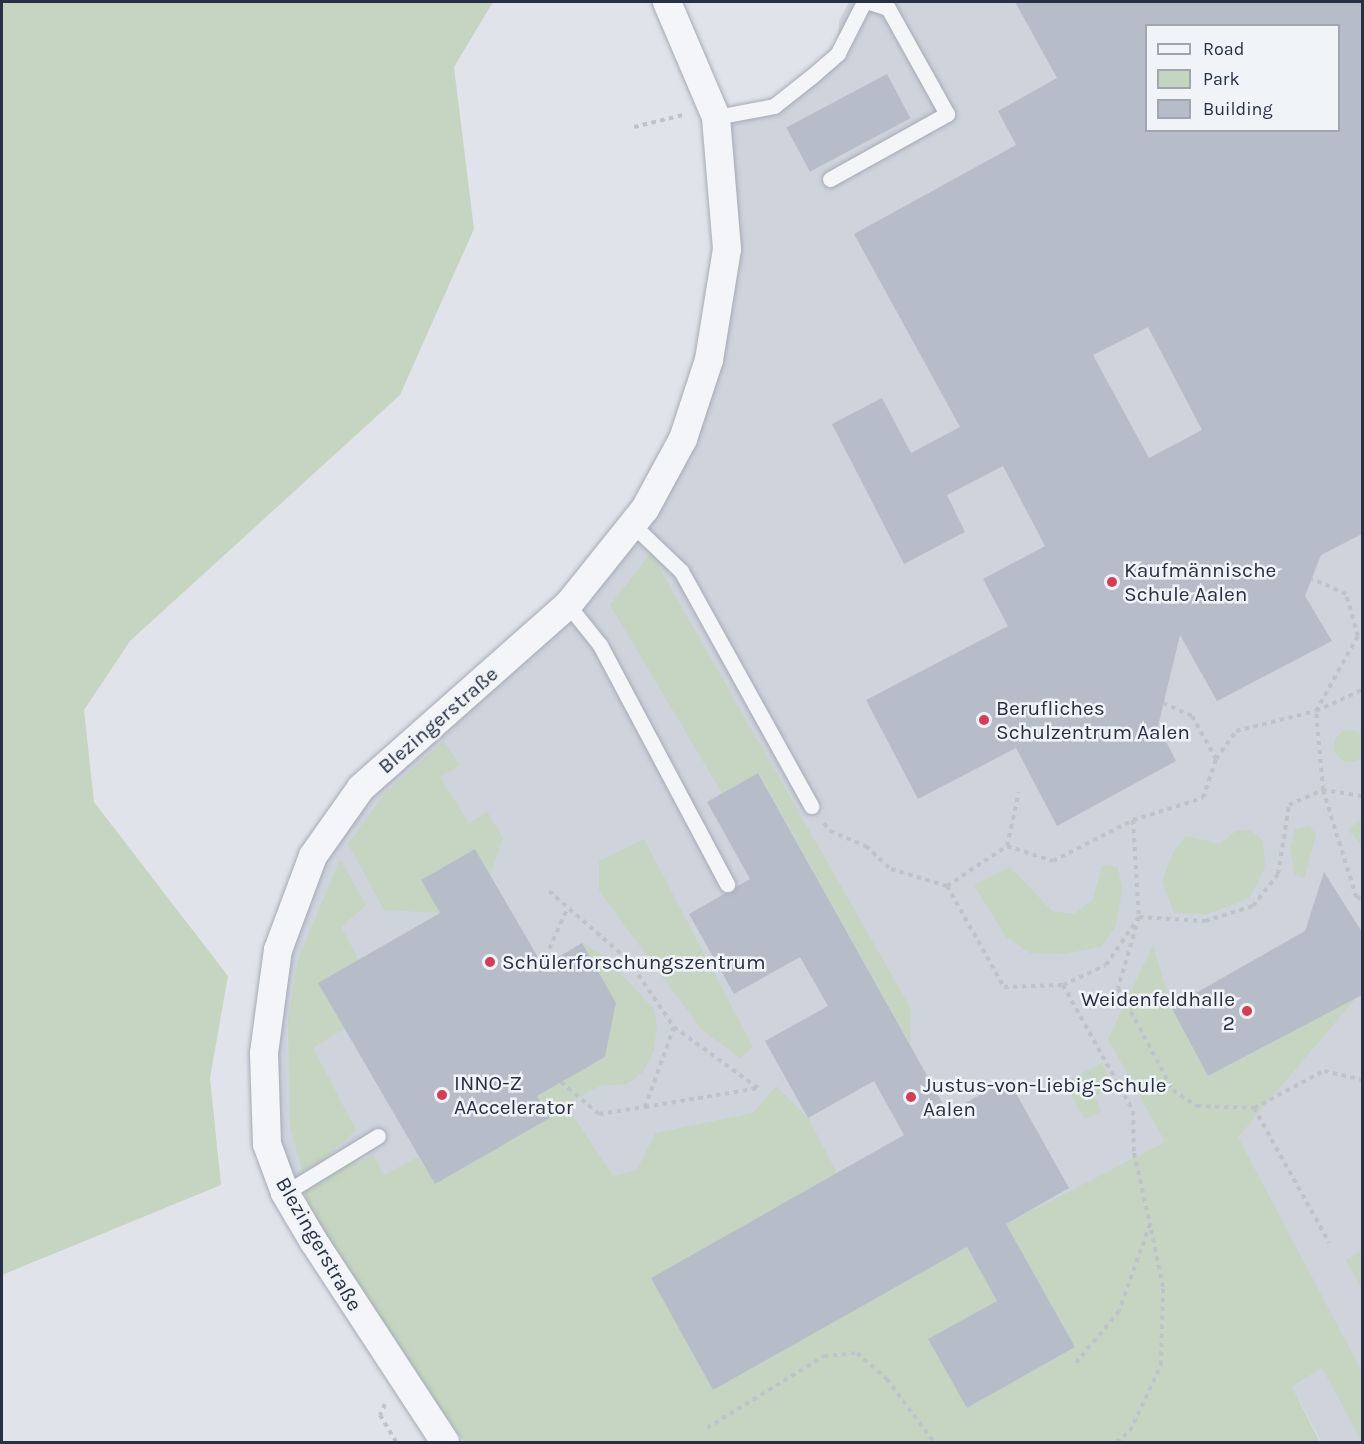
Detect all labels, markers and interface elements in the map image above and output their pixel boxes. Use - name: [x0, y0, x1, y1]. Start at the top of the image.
- legend: [1145, 24, 1340, 132]
- text: Road: [1203, 38, 1244, 60]
- text: Park: [1203, 68, 1240, 90]
- text: Building: [1203, 98, 1273, 120]
- place label: Kaufmännische Schule Aalen: [1124, 557, 1276, 607]
- marker: Kaufmännische Schule Aalen: [1105, 575, 1119, 589]
- street label: Blezingerstraße: [373, 661, 503, 779]
- place label: Berufliches Schulzentrum Aalen: [996, 695, 1190, 745]
- marker: Berufliches Schulzentrum Aalen: [977, 713, 991, 727]
- place label: Schülerforschungszentrum: [502, 949, 766, 975]
- marker: Schülerforschungszentrum: [483, 955, 497, 969]
- place label: Weidenfeldhalle 2: [1081, 986, 1235, 1036]
- marker: Weidenfeldhalle 2: [1240, 1004, 1254, 1018]
- place label: INNO-Z AAccelerator: [454, 1070, 573, 1120]
- place label: Justus-von-Liebig-Schule Aalen: [923, 1072, 1166, 1122]
- marker: INNO-Z AAccelerator: [435, 1088, 449, 1102]
- marker: Justus-von-Liebig-Schule Aalen: [904, 1090, 918, 1104]
- street label: Blezingerstraße: [270, 1172, 368, 1316]

